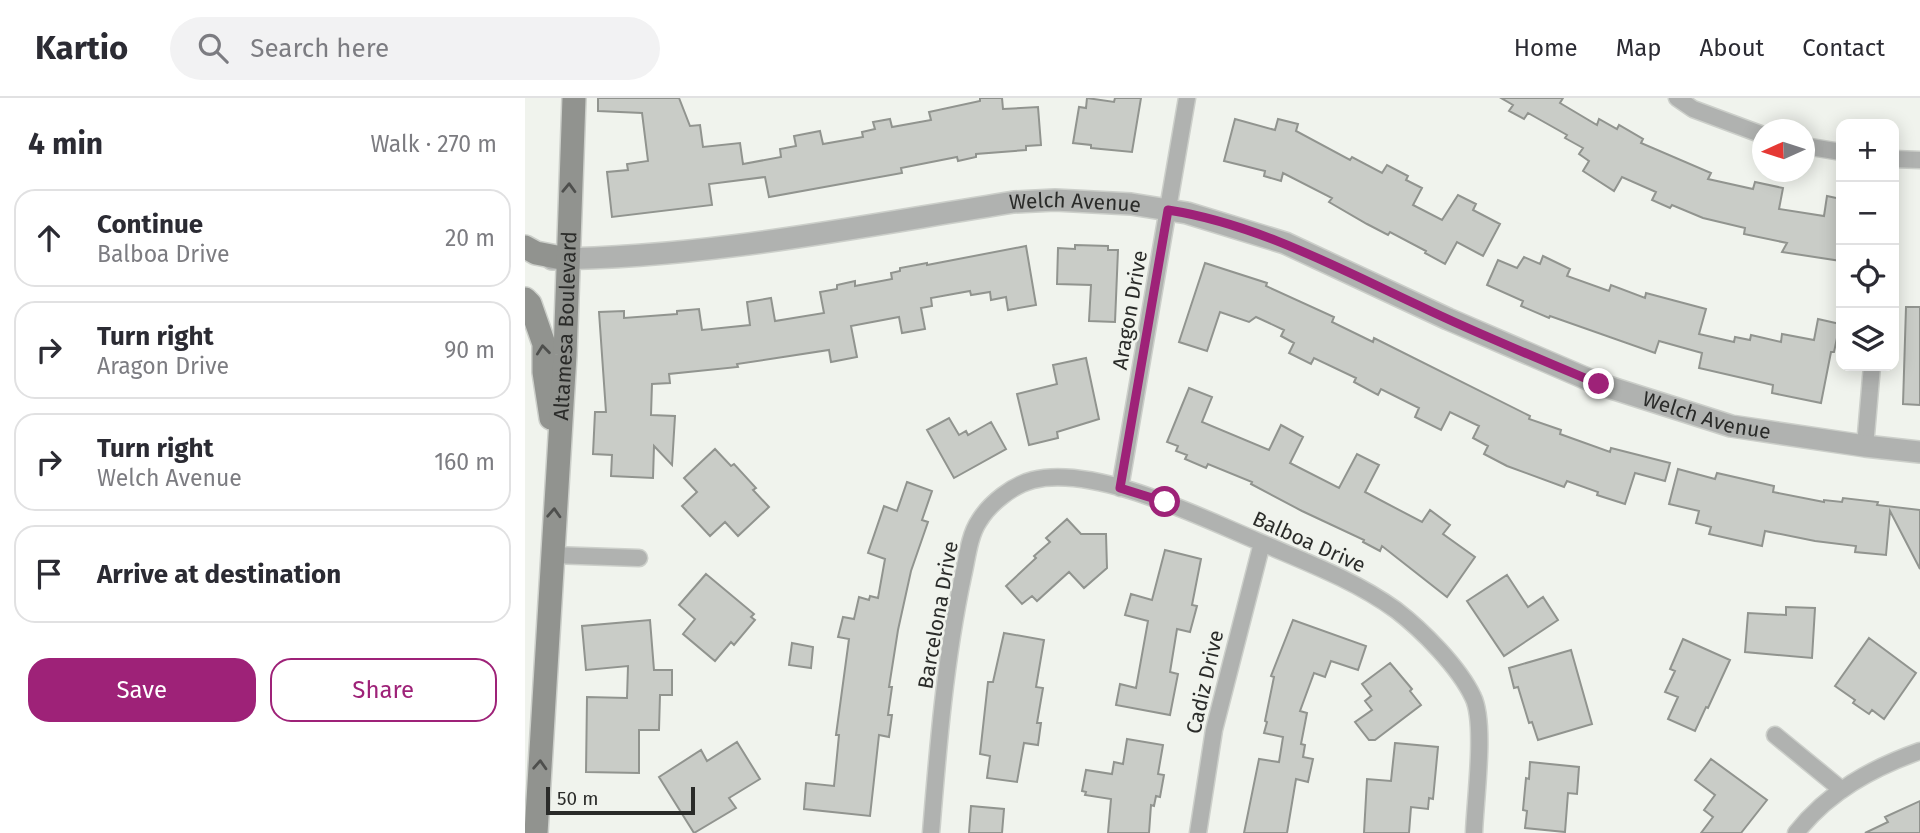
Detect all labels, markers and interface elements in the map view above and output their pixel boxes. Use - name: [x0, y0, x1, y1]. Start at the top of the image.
- search box: [170, 17, 660, 80]
- text: Kartio: [35, 28, 128, 68]
- icon: search: [194, 29, 232, 67]
- text: Search here: [250, 33, 389, 64]
- text: Home: [1514, 34, 1578, 62]
- text: Map: [1616, 34, 1662, 62]
- text: About: [1700, 34, 1764, 62]
- text: Contact: [1802, 34, 1885, 62]
- north arrow: [1752, 119, 1815, 182]
- map controls: [1836, 119, 1899, 371]
- button: +: [1836, 119, 1899, 182]
- text: 4 min: [28, 126, 103, 162]
- text: Walk · 270 m: [370, 130, 497, 158]
- one-way arrow: [561, 182, 577, 193]
- button: −: [1836, 182, 1899, 245]
- street label: Welch Avenue: [1008, 187, 1143, 218]
- text: Continue: [97, 209, 203, 240]
- icon: ahead: [30, 219, 68, 257]
- text: 20 m: [445, 224, 495, 252]
- street label: Altamesa Boulevard: [548, 231, 582, 421]
- text: Balboa Drive: [97, 240, 229, 268]
- button: locate: [1836, 245, 1899, 308]
- street label: Aragon Drive: [1107, 248, 1153, 372]
- button: layers: [1836, 308, 1899, 371]
- text: Turn right: [97, 321, 214, 352]
- icon: right: [30, 331, 68, 369]
- text: 90 m: [444, 336, 495, 364]
- one-way arrow: [536, 344, 551, 355]
- text: Aragon Drive: [97, 352, 229, 380]
- route end: [1583, 368, 1614, 399]
- street label: Welch Avenue: [1639, 386, 1773, 445]
- text: Turn right: [97, 433, 214, 464]
- icon: right: [30, 443, 68, 481]
- text: 160 m: [434, 448, 495, 476]
- text: Welch Avenue: [97, 464, 242, 492]
- route start: [1149, 486, 1180, 517]
- street label: Balboa Drive: [1248, 506, 1370, 578]
- one-way arrow: [547, 508, 562, 519]
- street label: Barcelona Drive: [912, 539, 964, 691]
- icon: arrive: [30, 555, 68, 593]
- text: Arrive at destination: [97, 559, 341, 590]
- street label: Cadiz Drive: [1180, 628, 1230, 736]
- button: Save: [28, 658, 256, 722]
- button: Share: [270, 658, 497, 722]
- one-way arrow: [532, 759, 547, 770]
- scale bar: [546, 784, 695, 816]
- text: 50 m: [557, 787, 598, 810]

